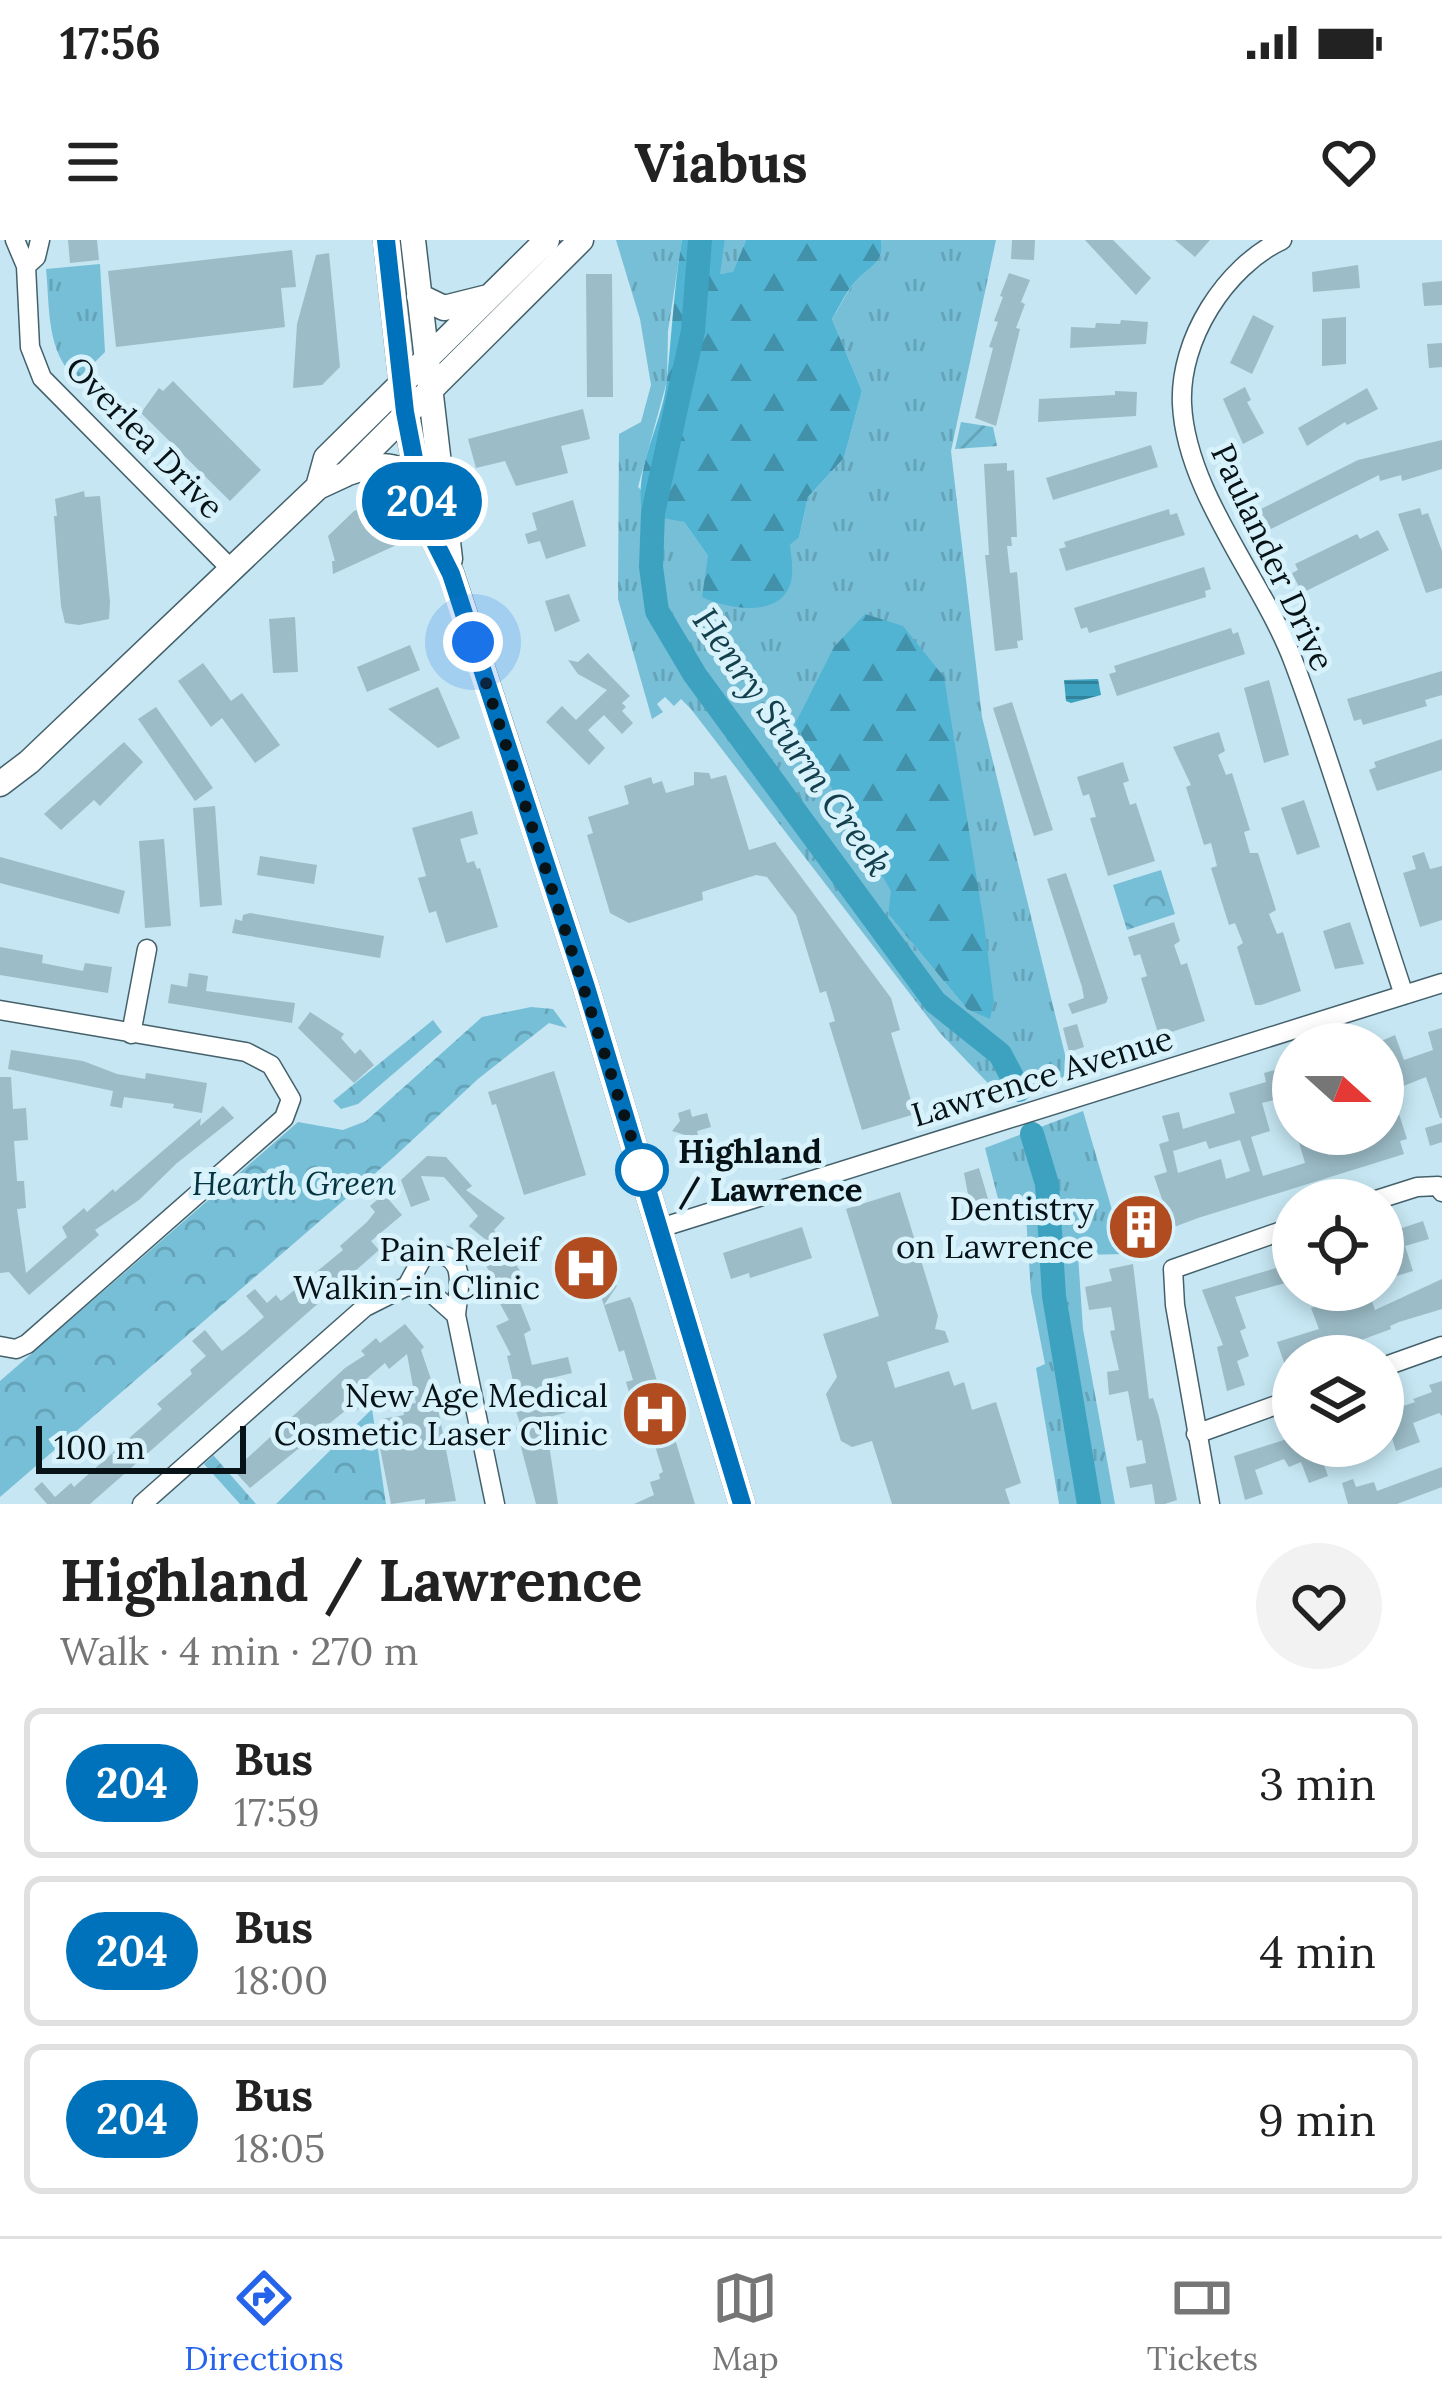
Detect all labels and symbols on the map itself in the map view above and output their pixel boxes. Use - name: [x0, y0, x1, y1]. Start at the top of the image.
- street label: Overlea Drive: [57, 347, 233, 527]
- street label: Paulander Drive: [1202, 437, 1344, 677]
- line badge: 204: [353, 462, 491, 540]
- water label: Henry Sturm Creek: [683, 599, 903, 885]
- your location: [443, 612, 503, 672]
- street label: Lawrence Avenue: [906, 1016, 1178, 1136]
- north arrow: [1272, 1023, 1404, 1155]
- place label: Highland / Lawrence: [678, 1130, 863, 1210]
- marker: Highland / Lawrence: [617, 1145, 667, 1195]
- park label: Hearth Green: [192, 1162, 396, 1204]
- place label: Dentistry on Lawrence: [896, 1187, 1095, 1267]
- building icon: Dentistry on Lawrence: [1106, 1192, 1176, 1262]
- place label: Pain Releif Walkin-in Clinic: [293, 1228, 542, 1308]
- hospital icon: Pain Releif Walkin-in Clinic: [551, 1233, 621, 1303]
- place label: New Age Medical Cosmetic Laser Clinic: [274, 1374, 608, 1454]
- hospital icon: New Age Medical Cosmetic Laser Clinic: [620, 1379, 690, 1449]
- scale bar: [36, 1420, 246, 1473]

